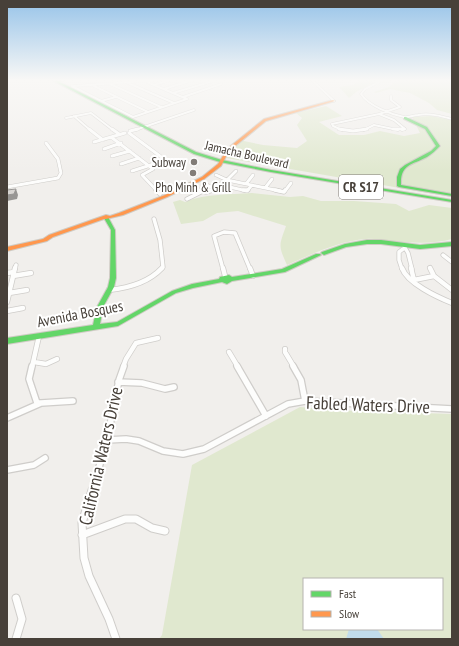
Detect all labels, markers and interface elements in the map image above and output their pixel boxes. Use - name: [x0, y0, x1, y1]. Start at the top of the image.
- street label: Jamacha Boulevard: [202, 136, 290, 172]
- place label: Subway: [152, 154, 186, 171]
- marker: Subway: [189, 157, 199, 167]
- marker: Pho Minh & Grill: [188, 168, 198, 178]
- road number: CR S17: [339, 175, 383, 199]
- place label: Pho Minh & Grill: [155, 179, 231, 196]
- street label: Avenida Bosques: [35, 296, 124, 331]
- street label: California Waters Drive: [73, 384, 128, 527]
- street label: Fabled Waters Drive: [306, 391, 430, 418]
- legend: [303, 578, 443, 630]
- text: Fast: [339, 586, 357, 601]
- text: Slow: [339, 606, 360, 621]

